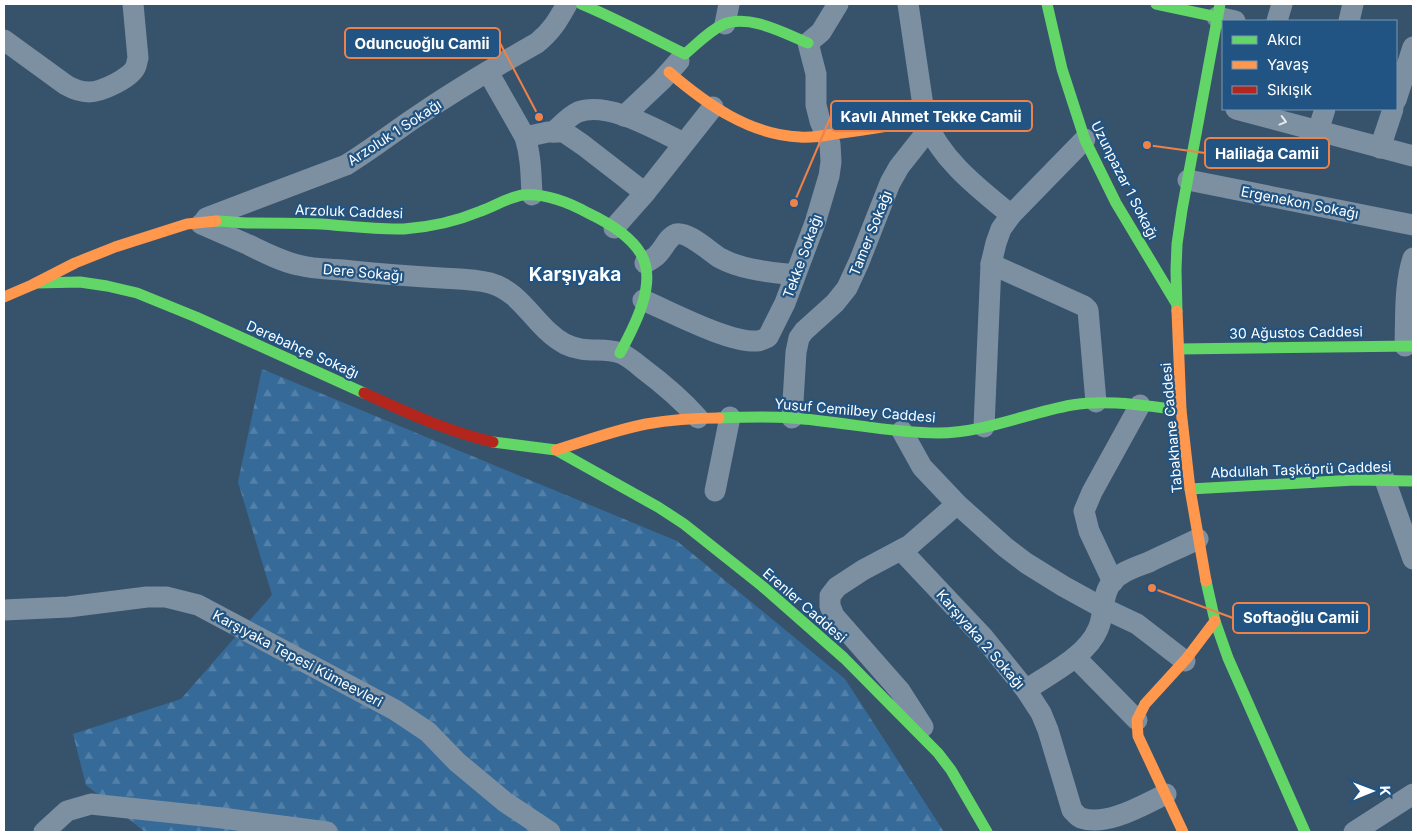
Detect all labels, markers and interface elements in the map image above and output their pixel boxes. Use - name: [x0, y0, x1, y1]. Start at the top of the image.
- legend: [1222, 20, 1397, 110]
- callout: Oduncuoğlu Camii: [345, 28, 500, 58]
- text: Akıcı: [1267, 30, 1301, 49]
- text: Oduncuoğlu Camii: [354, 34, 490, 53]
- text: Yavaş: [1267, 55, 1309, 74]
- text: Sıkışık: [1267, 80, 1313, 99]
- street label: Arzoluk 1 Sokağı: [344, 95, 444, 169]
- callout: Kavlı Ahmet Tekke Camii: [831, 101, 1032, 131]
- text: Kavlı Ahmet Tekke Camii: [840, 107, 1022, 126]
- one-way arrow: [1278, 116, 1286, 126]
- street label: Uzunpazar 1 Sokağı: [1088, 118, 1162, 242]
- callout: Halilağa Camii: [1205, 138, 1329, 168]
- text: Halilağa Camii: [1215, 144, 1319, 163]
- street label: Ergenekon Sokağı: [1240, 182, 1360, 222]
- street label: Tamer Sokağı: [845, 188, 895, 278]
- street label: Arzoluk Caddesi: [295, 201, 403, 221]
- street label: Tekke Sokağı: [779, 212, 825, 300]
- street label: Dere Sokağı: [322, 260, 404, 284]
- district label: Karşıyaka: [529, 263, 621, 286]
- street label: Derebahçe Sokağı: [244, 317, 362, 381]
- street label: 30 Ağustos Caddesi: [1229, 322, 1363, 342]
- street label: Tabakhane Caddesi: [1157, 362, 1185, 494]
- street label: Yusuf Cemilbey Caddesi: [774, 394, 936, 426]
- street label: Abdullah Taşköprü Caddesi: [1210, 457, 1392, 481]
- street label: Erenler Caddesi: [760, 564, 850, 646]
- street label: Karşıyaka 2 Sokağı: [933, 586, 1029, 692]
- callout: Softaoğlu Camii: [1233, 603, 1369, 633]
- street label: Karşıyaka Tepesi Kümeevleri: [210, 606, 386, 710]
- text: Softaoğlu Camii: [1243, 608, 1359, 627]
- north arrow: [1347, 766, 1397, 816]
- text: K: [1377, 786, 1394, 796]

